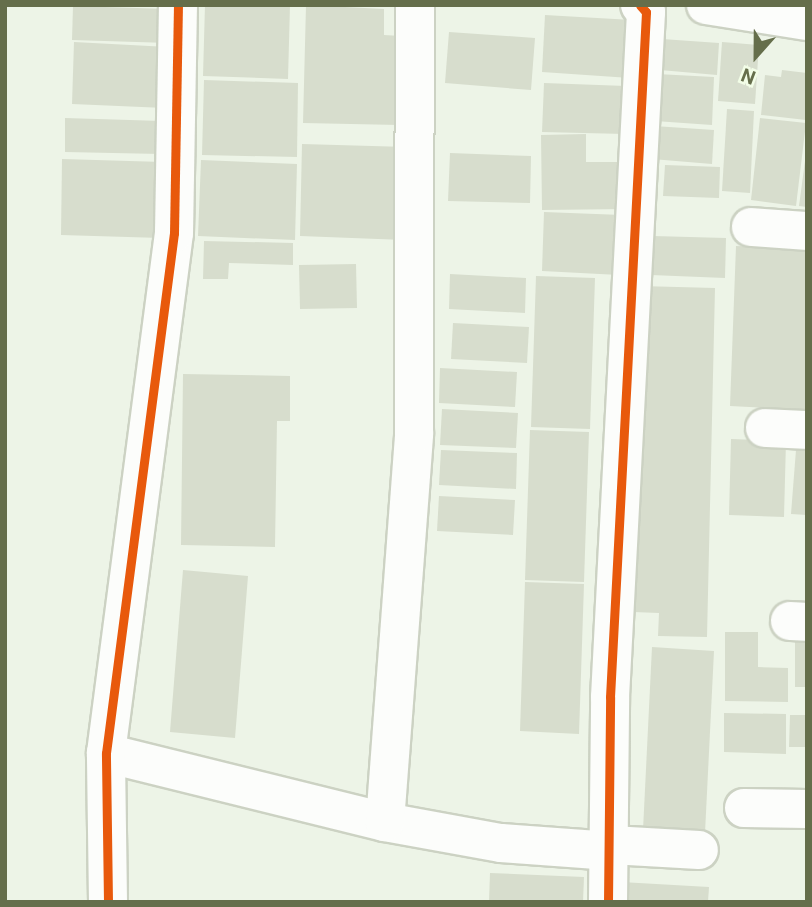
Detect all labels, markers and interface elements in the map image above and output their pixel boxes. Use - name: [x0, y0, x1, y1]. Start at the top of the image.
- north arrow: [721, 21, 791, 91]
- text: N: [738, 63, 759, 89]

